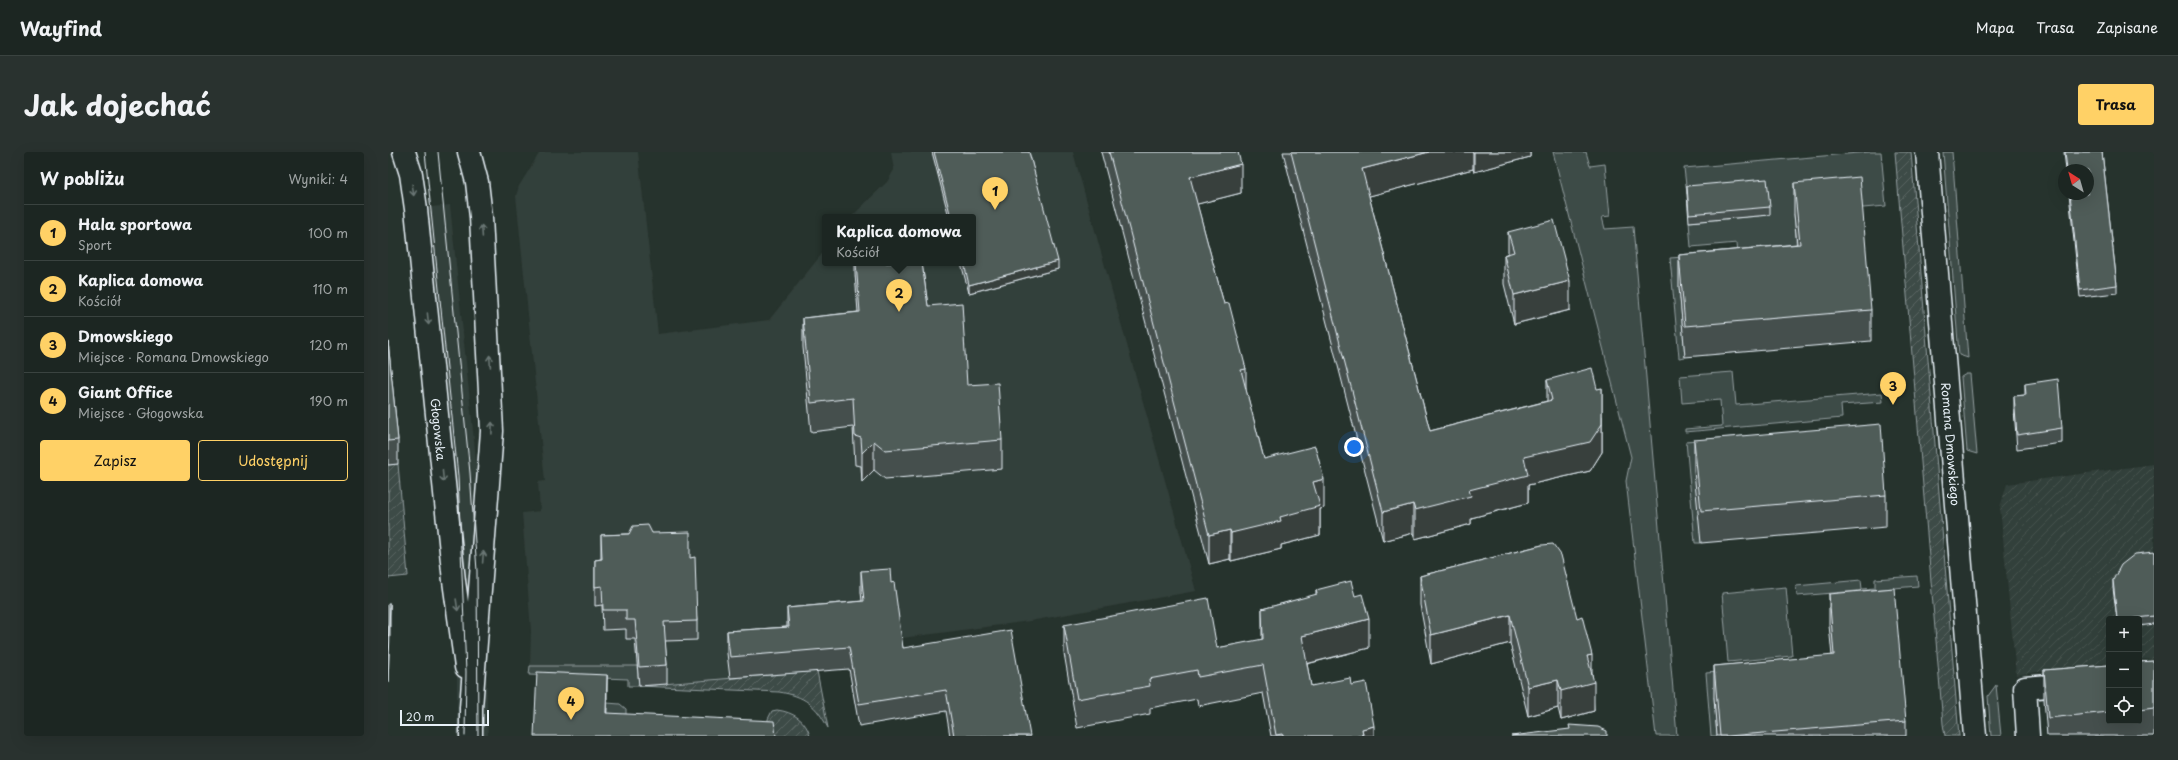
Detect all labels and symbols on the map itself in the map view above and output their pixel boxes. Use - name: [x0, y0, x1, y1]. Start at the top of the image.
- north arrow: [2058, 164, 2094, 200]
- pin: 1: [982, 177, 1008, 210]
- one-way arrow: [409, 183, 417, 196]
- one-way arrow: [478, 225, 485, 238]
- pin: 2: [886, 279, 912, 312]
- one-way arrow: [424, 312, 431, 325]
- one-way arrow: [486, 355, 493, 368]
- pin: 3: [1880, 372, 1906, 405]
- street label: Romana Dmowskiego: [1937, 382, 1965, 507]
- street label: Głogowska: [426, 397, 451, 462]
- one-way arrow: [488, 422, 496, 435]
- your location: [1344, 437, 1364, 457]
- one-way arrow: [440, 469, 447, 482]
- one-way arrow: [479, 551, 486, 564]
- one-way arrow: [453, 598, 461, 611]
- pin: 4: [558, 687, 584, 720]
- scale bar: [400, 708, 489, 727]

